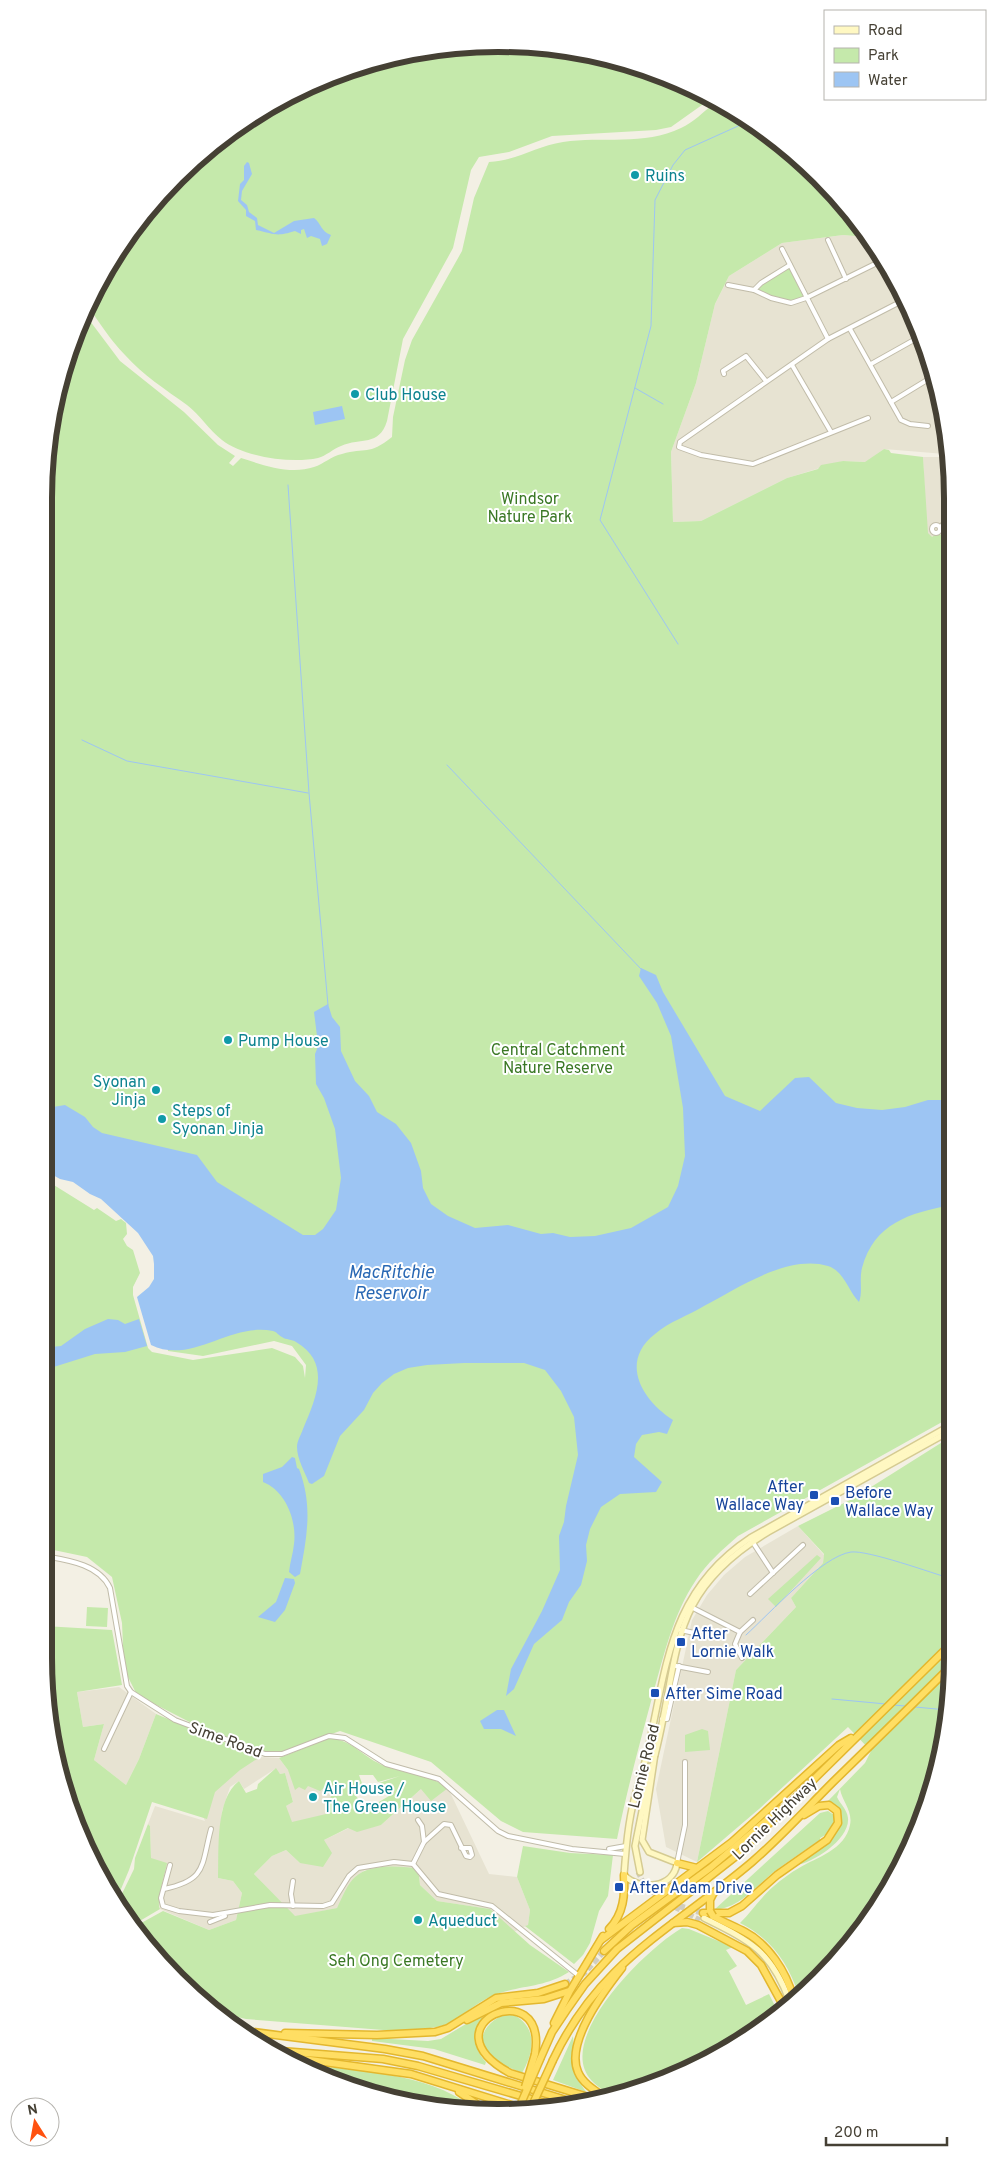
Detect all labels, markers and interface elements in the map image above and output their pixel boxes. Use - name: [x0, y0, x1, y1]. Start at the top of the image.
- legend: [824, 10, 986, 100]
- text: Road: [868, 22, 903, 41]
- text: Park: [868, 47, 899, 66]
- text: Water: [868, 72, 908, 91]
- place label: Ruins: [645, 167, 685, 187]
- marker: Ruins: [629, 169, 641, 181]
- place label: Club House: [365, 386, 446, 406]
- marker: Club House: [349, 388, 361, 400]
- park label: Windsor Nature Park: [487, 490, 573, 528]
- place label: Pump House: [238, 1032, 329, 1052]
- marker: Pump House: [222, 1034, 234, 1046]
- park label: Central Catchment Nature Reserve: [491, 1041, 625, 1079]
- place label: Syonan Jinja: [93, 1073, 146, 1111]
- marker: Syonan Jinja: [150, 1084, 162, 1096]
- place label: Steps of Syonan Jinja: [172, 1102, 264, 1140]
- marker: Steps of Syonan Jinja: [156, 1113, 168, 1125]
- water label: MacRitchie Reservoir: [348, 1262, 434, 1306]
- place label: After Wallace Way: [715, 1478, 804, 1516]
- place label: Before Wallace Way: [845, 1484, 934, 1522]
- marker: After Wallace Way: [808, 1489, 820, 1501]
- marker: Before Wallace Way: [829, 1495, 841, 1507]
- place label: After Lornie Walk: [691, 1625, 774, 1663]
- marker: After Lornie Walk: [675, 1636, 687, 1648]
- place label: After Sime Road: [665, 1685, 783, 1705]
- marker: After Sime Road: [649, 1687, 661, 1699]
- street label: Sime Road: [186, 1718, 265, 1763]
- street label: Lornie Road: [625, 1722, 665, 1811]
- street label: Lornie Highway: [729, 1774, 822, 1865]
- place label: Air House / The Green House: [323, 1780, 446, 1818]
- marker: Air House / The Green House: [307, 1791, 319, 1803]
- place label: After Adam Drive: [629, 1879, 753, 1899]
- marker: After Adam Drive: [613, 1881, 625, 1893]
- place label: Aqueduct: [428, 1912, 497, 1932]
- marker: Aqueduct: [412, 1914, 424, 1926]
- park label: Seh Ong Cemetery: [328, 1952, 464, 1972]
- north arrow: [10, 2097, 60, 2147]
- text: N: [26, 2101, 39, 2120]
- scale bar: [826, 2114, 947, 2146]
- text: 200 m: [834, 2124, 879, 2143]

